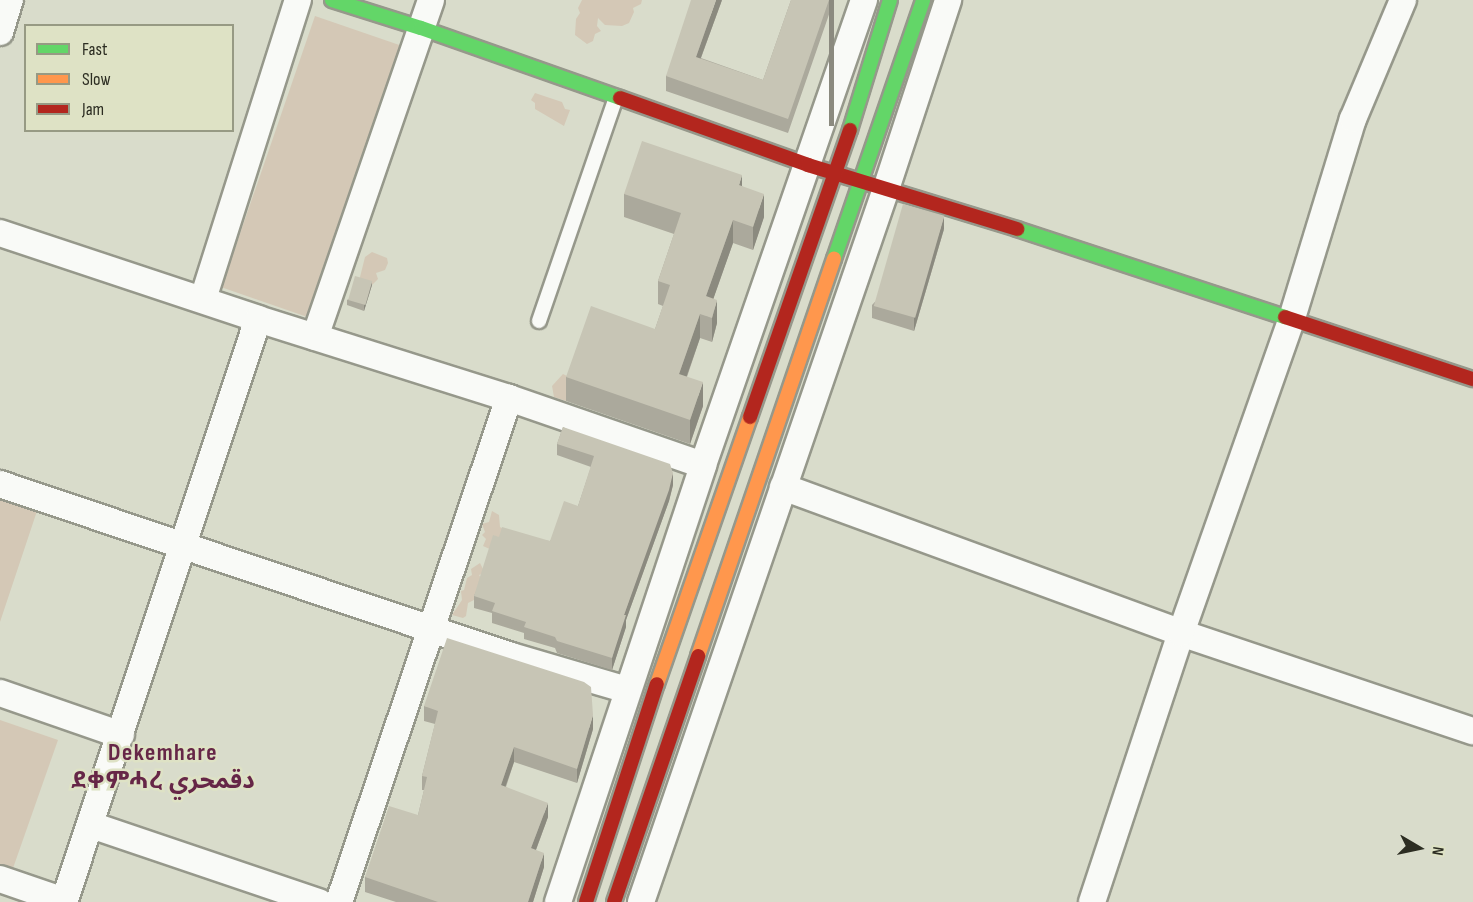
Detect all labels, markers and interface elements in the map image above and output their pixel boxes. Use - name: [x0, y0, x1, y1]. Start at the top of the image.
- legend: [24, 24, 234, 132]
- text: Fast: [82, 39, 107, 60]
- text: Slow: [82, 69, 111, 90]
- text: Jam: [82, 99, 104, 120]
- district label: Dekemhare ደቀምሓረ دقمحري: [76, 739, 250, 795]
- north arrow: [1389, 818, 1449, 878]
- text: N: [1427, 845, 1447, 857]

